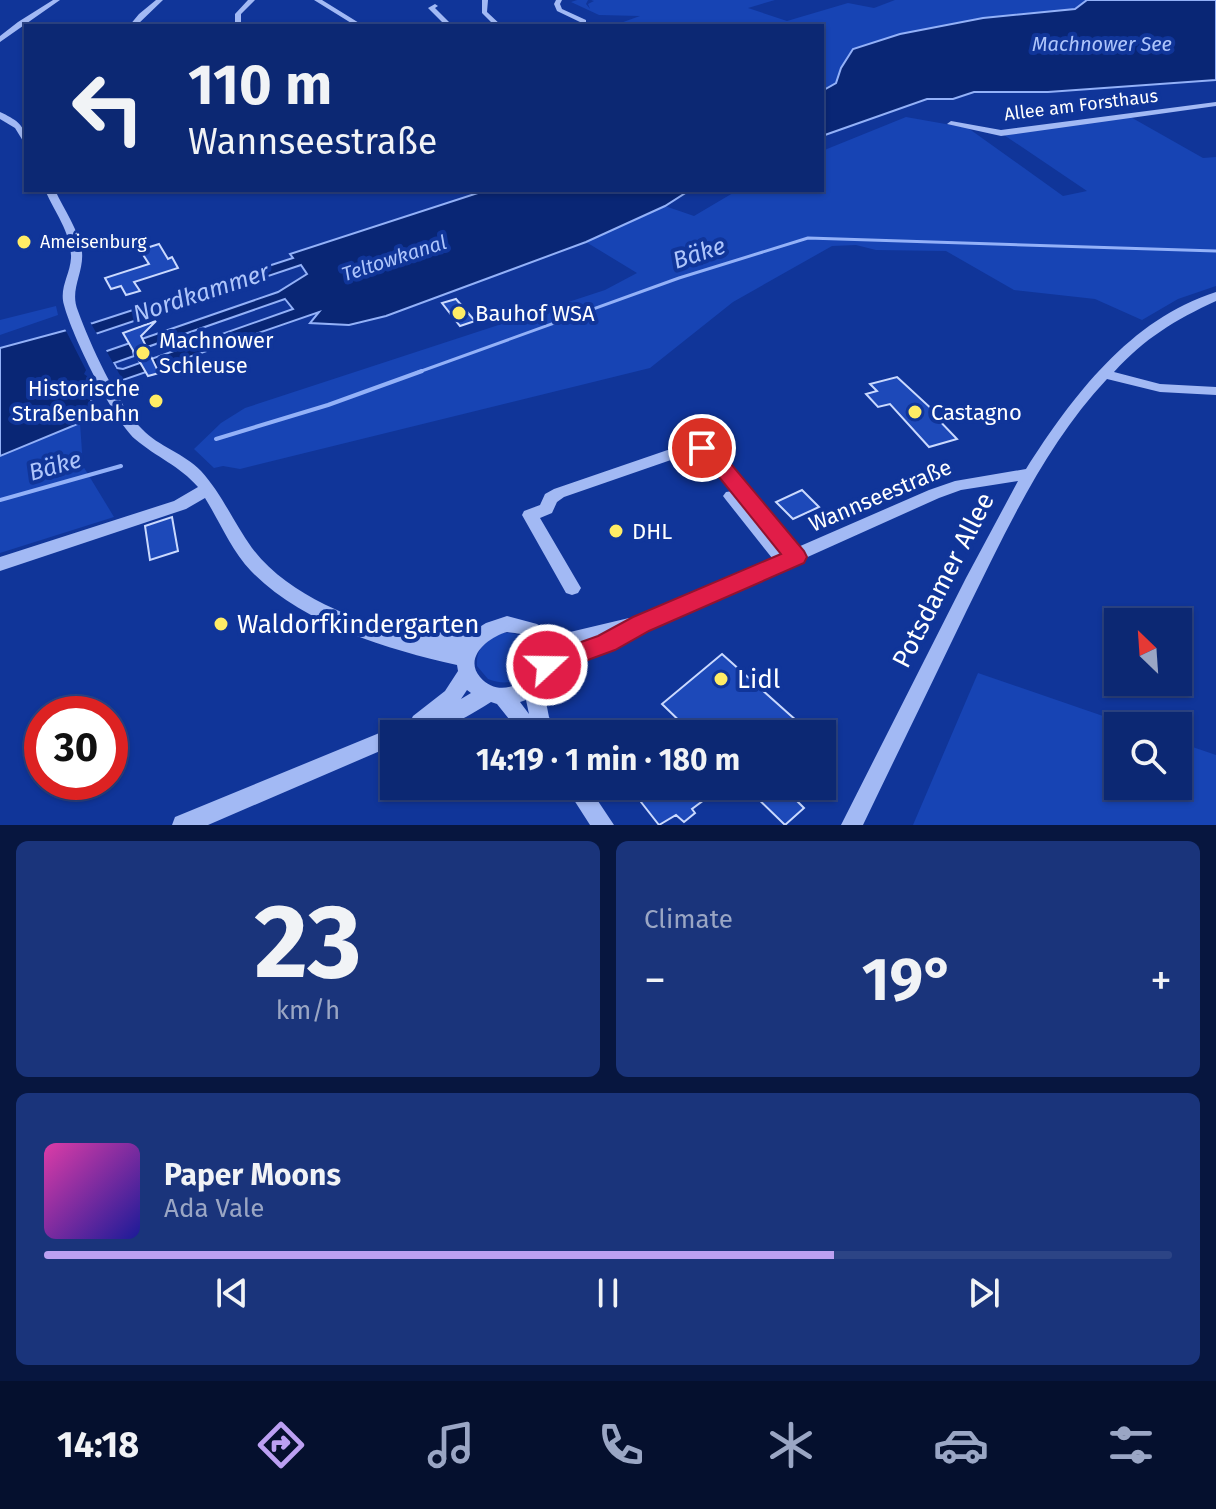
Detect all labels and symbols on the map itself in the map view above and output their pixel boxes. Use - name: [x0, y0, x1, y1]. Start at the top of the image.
- water label: Machnower See: [1032, 32, 1172, 56]
- street label: Allee am Forsthaus: [1003, 85, 1159, 125]
- water label: Teltowkanal: [339, 230, 449, 286]
- place label: Ameisenburg: [40, 231, 147, 253]
- water label: Bäke: [669, 231, 729, 275]
- marker: Ameisenburg: [15, 233, 33, 251]
- water label: Nordkammer: [129, 258, 273, 328]
- place label: Bauhof WSA: [475, 300, 595, 327]
- marker: Bauhof WSA: [450, 304, 468, 322]
- place label: Machnower Schleuse: [159, 327, 274, 379]
- marker: Machnower Schleuse: [134, 344, 152, 362]
- place label: Historische Straßenbahn: [12, 375, 140, 427]
- marker: Historische Straßenbahn: [147, 392, 165, 410]
- place label: Castagno: [931, 399, 1022, 426]
- marker: Castagno: [906, 403, 924, 421]
- pin: [668, 414, 736, 482]
- water label: Bäke: [25, 445, 85, 487]
- street label: Wannseestraße: [805, 453, 956, 538]
- street label: Potsdamer Allee: [886, 487, 1001, 673]
- place label: DHL: [632, 518, 672, 545]
- marker: DHL: [607, 522, 625, 540]
- north arrow: [1104, 608, 1192, 696]
- place label: Waldorfkindergarten: [237, 609, 479, 640]
- marker: Waldorfkindergarten: [212, 615, 230, 633]
- position arrow: [505, 623, 589, 707]
- place label: Lidl: [737, 664, 781, 695]
- marker: Lidl: [712, 670, 730, 688]
- speed limit sign: 30: [24, 696, 128, 800]

